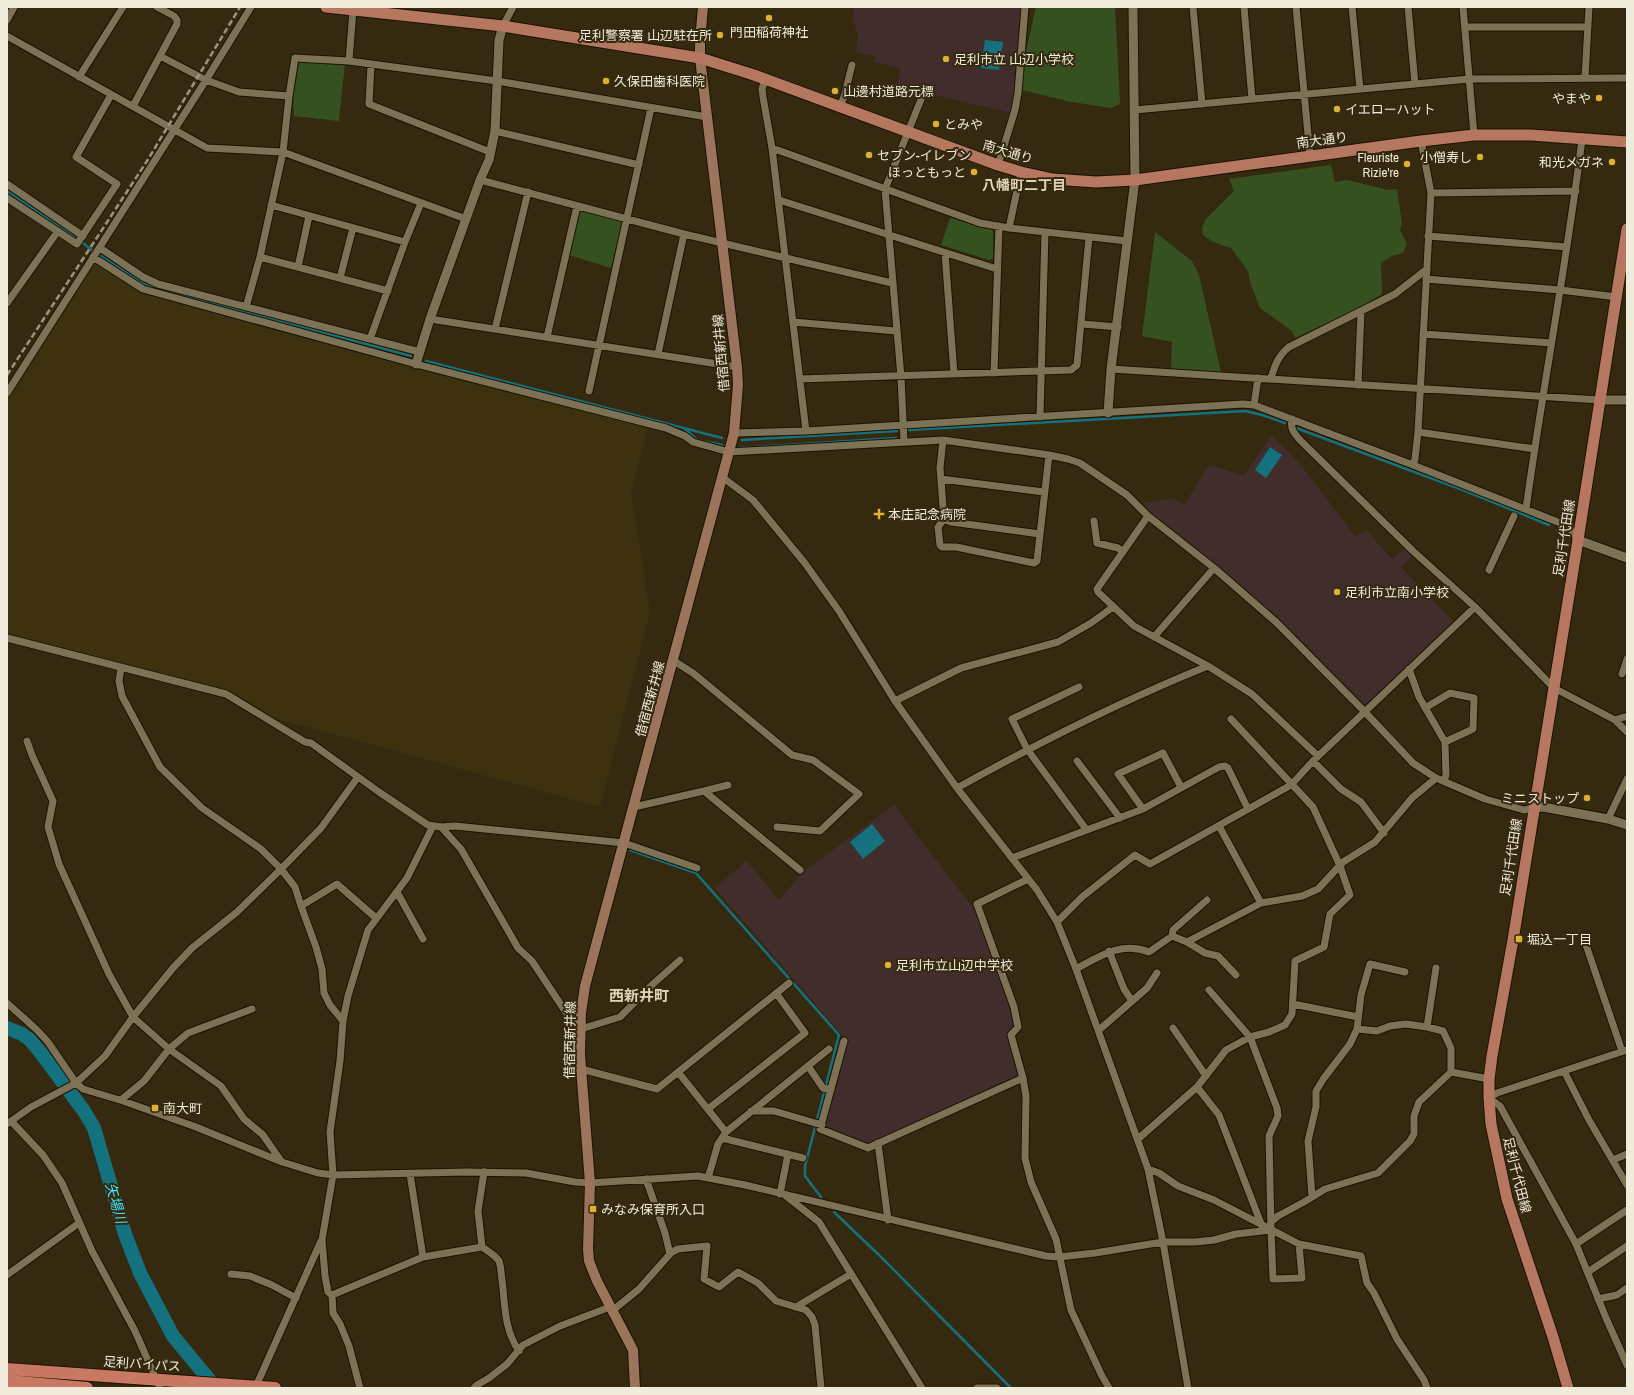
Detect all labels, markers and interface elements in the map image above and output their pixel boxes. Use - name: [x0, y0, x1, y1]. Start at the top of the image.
- marker: 門田稲荷神社: [764, 13, 774, 23]
- place label: 門田稲荷神社: [730, 24, 808, 41]
- place label: 足利警察署 山辺駐在所: [579, 27, 712, 44]
- marker: 足利警察署 山辺駐在所: [715, 30, 725, 40]
- place label: 足利市立 山辺小学校: [954, 51, 1074, 68]
- marker: 足利市立 山辺小学校: [941, 54, 951, 64]
- place label: 久保田歯科医院: [614, 73, 705, 90]
- marker: 久保田歯科医院: [601, 76, 611, 86]
- place label: 山邊村道路元標: [843, 83, 934, 100]
- marker: 山邊村道路元標: [830, 86, 840, 96]
- place label: やまや: [1552, 90, 1591, 107]
- marker: やまや: [1594, 93, 1604, 103]
- place label: イエローハット: [1345, 101, 1436, 118]
- marker: イエローハット: [1332, 104, 1342, 114]
- place label: とみや: [944, 116, 983, 133]
- marker: とみや: [931, 119, 941, 129]
- street label: 南大通り: [1295, 128, 1349, 152]
- street label: 南大通り: [981, 136, 1035, 168]
- place label: セブン-イレブン: [877, 147, 972, 164]
- place label: Fleuriste Rizie're: [1358, 149, 1399, 181]
- place label: 小僧寿し: [1420, 149, 1472, 166]
- marker: セブン-イレブン: [864, 150, 874, 160]
- marker: 小僧寿し: [1475, 152, 1485, 162]
- place label: 和光メガネ: [1539, 154, 1604, 171]
- marker: 和光メガネ: [1607, 157, 1617, 167]
- marker: Fleuriste Rizie're: [1402, 159, 1412, 169]
- place label: ほっともっと: [888, 164, 966, 181]
- marker: ほっともっと: [969, 167, 979, 177]
- district label: 八幡町二丁目: [982, 176, 1066, 194]
- street label: 借宿西新井線: [709, 313, 733, 393]
- street label: 足利千代田線: [1550, 498, 1578, 578]
- place label: 本庄記念病院: [888, 506, 966, 523]
- marker: 本庄記念病院: [873, 508, 885, 520]
- place label: 足利市立南小学校: [1345, 584, 1449, 601]
- marker: 足利市立南小学校: [1332, 587, 1342, 597]
- street label: 借宿西新井線: [632, 659, 668, 739]
- place label: ミニストップ: [1501, 790, 1579, 807]
- marker: ミニストップ: [1582, 793, 1592, 803]
- street label: 足利千代田線: [1497, 817, 1525, 897]
- place label: 堀込一丁目: [1527, 931, 1592, 948]
- marker: 堀込一丁目: [1514, 934, 1524, 944]
- place label: 足利市立山辺中学校: [896, 957, 1013, 974]
- marker: 足利市立山辺中学校: [883, 960, 893, 970]
- district label: 西新井町: [609, 985, 669, 1006]
- street label: 借宿西新井線: [561, 1001, 579, 1079]
- place label: 南大町: [163, 1100, 202, 1117]
- marker: 南大町: [150, 1103, 160, 1113]
- street label: 足利千代田線: [1499, 1135, 1535, 1215]
- water label: 矢場川: [102, 1180, 131, 1228]
- place label: みなみ保育所入口: [601, 1201, 705, 1218]
- marker: みなみ保育所入口: [588, 1204, 598, 1214]
- street label: 足利バイパス: [103, 1353, 181, 1375]

